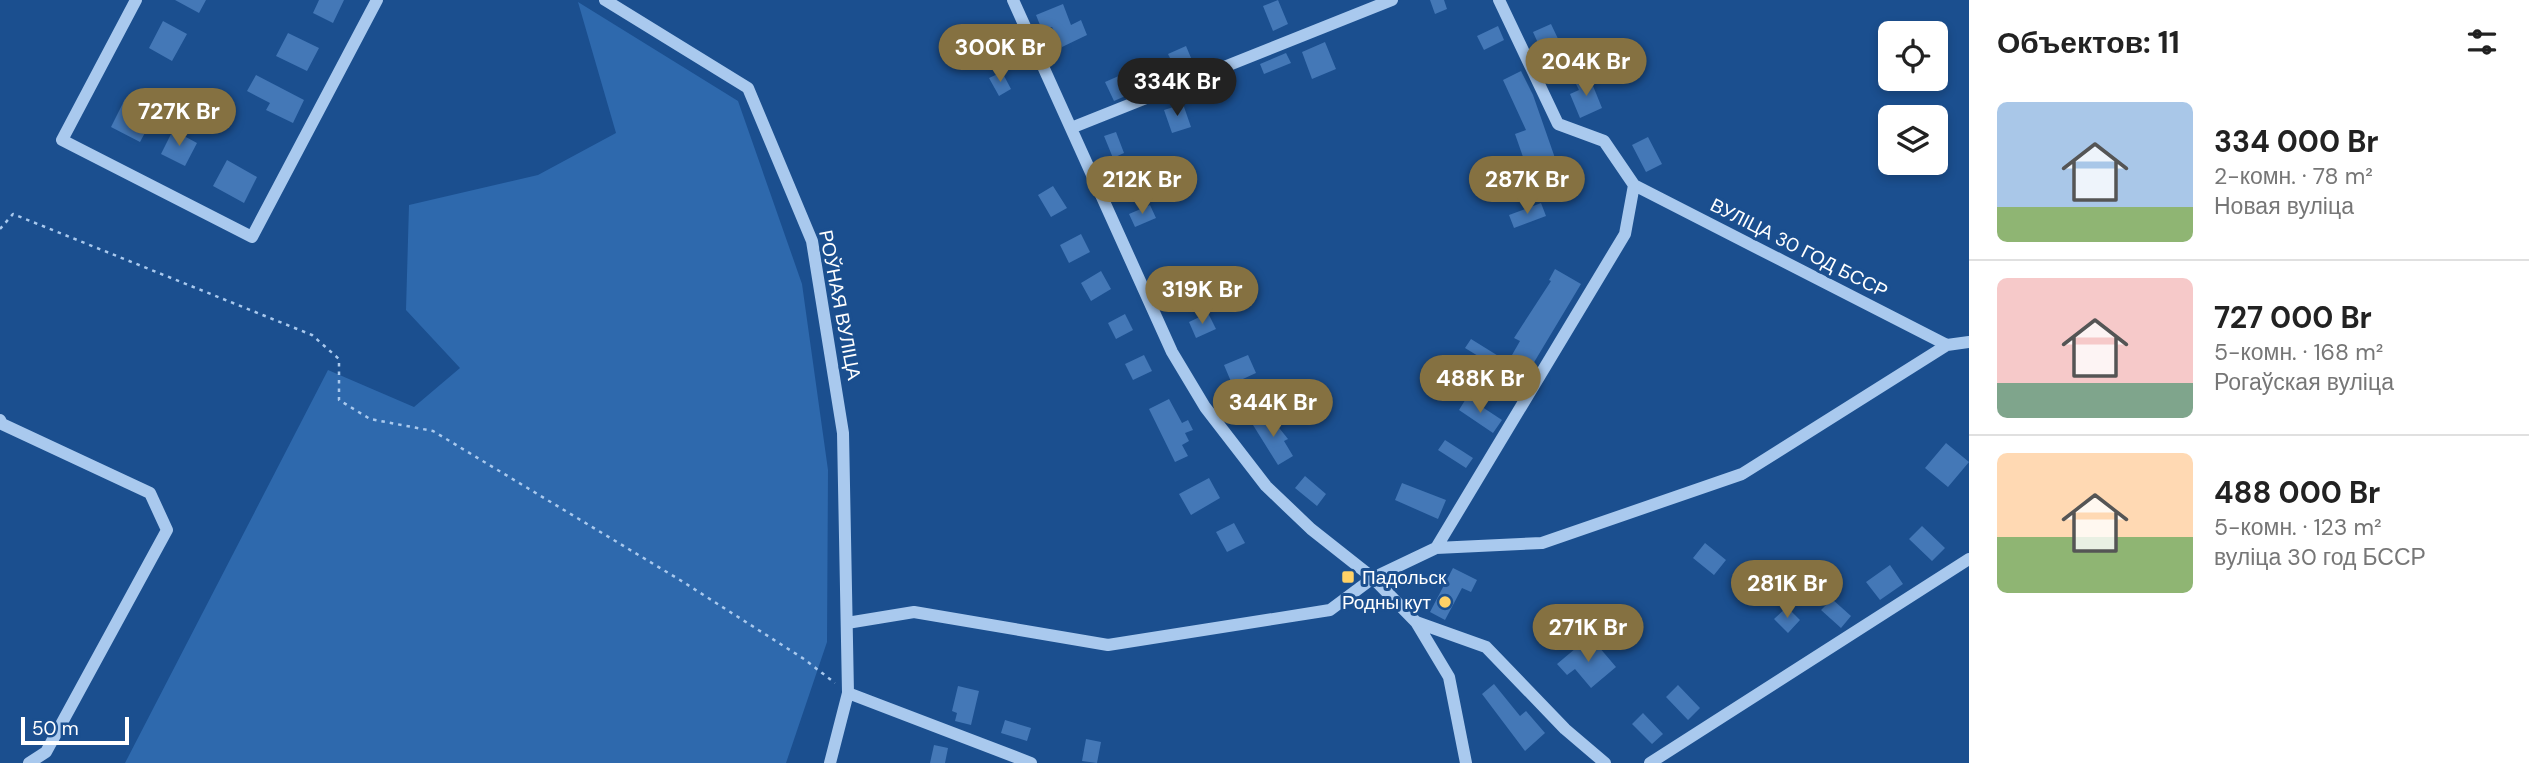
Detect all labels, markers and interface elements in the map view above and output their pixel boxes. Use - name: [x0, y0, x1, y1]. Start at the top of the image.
- map controls: [1878, 21, 1948, 175]
- button: locate: [1878, 21, 1948, 91]
- text: Объектов: 11: [1997, 23, 2180, 62]
- icon: filters: [2463, 23, 2501, 61]
- pin: 300K Br: [935, 24, 1065, 84]
- text: 300K Br: [955, 32, 1045, 62]
- pin: 204K Br: [1521, 38, 1651, 98]
- text: 204K Br: [1542, 46, 1630, 76]
- pin: 334K Br: [1112, 58, 1242, 118]
- text: 334K Br: [1133, 66, 1221, 96]
- pin: 727K Br: [114, 88, 244, 148]
- text: 727K Br: [138, 96, 220, 126]
- button: layers: [1878, 105, 1948, 175]
- text: 334 000 Br: [2214, 122, 2379, 161]
- icon: home: [2053, 130, 2137, 214]
- pin: 212K Br: [1077, 156, 1207, 216]
- pin: 287K Br: [1462, 156, 1592, 216]
- text: 2-комн. · 78 m²: [2214, 161, 2373, 191]
- text: 212K Br: [1102, 164, 1182, 194]
- text: 287K Br: [1485, 164, 1569, 194]
- text: Новая вуліца: [2214, 191, 2354, 221]
- street label: ВУЛІЦА 30 ГОД БССР: [1706, 192, 1892, 304]
- street label: РОЎНАЯ ВУЛІЦА: [813, 228, 867, 382]
- pin: 319K Br: [1137, 266, 1267, 326]
- text: 319K Br: [1161, 274, 1243, 304]
- text: 727 000 Br: [2214, 298, 2372, 337]
- icon: home: [2053, 306, 2137, 390]
- text: 5-комн. · 168 m²: [2214, 337, 2383, 367]
- pin: 488K Br: [1415, 356, 1545, 415]
- text: 488K Br: [1436, 363, 1524, 393]
- text: Рогаўская вуліца: [2214, 367, 2394, 397]
- pin: 344K Br: [1208, 380, 1338, 439]
- text: 344K Br: [1229, 387, 1317, 417]
- text: 488 000 Br: [2214, 473, 2380, 512]
- icon: home: [2053, 481, 2137, 565]
- text: 5-комн. · 123 m²: [2214, 512, 2382, 542]
- text: вуліца 30 год БССР: [2214, 542, 2426, 572]
- pin: 281K Br: [1722, 560, 1852, 620]
- place label: Падольск: [1362, 565, 1447, 590]
- text: 281K Br: [1747, 568, 1827, 598]
- marker: Падольск: [1340, 569, 1356, 585]
- place label: Родны кут: [1342, 590, 1431, 615]
- marker: Родны кут: [1437, 594, 1453, 610]
- pin: 271K Br: [1523, 604, 1653, 664]
- text: 271K Br: [1549, 612, 1627, 642]
- scale bar: [21, 714, 130, 746]
- text: 50 m: [32, 716, 79, 741]

